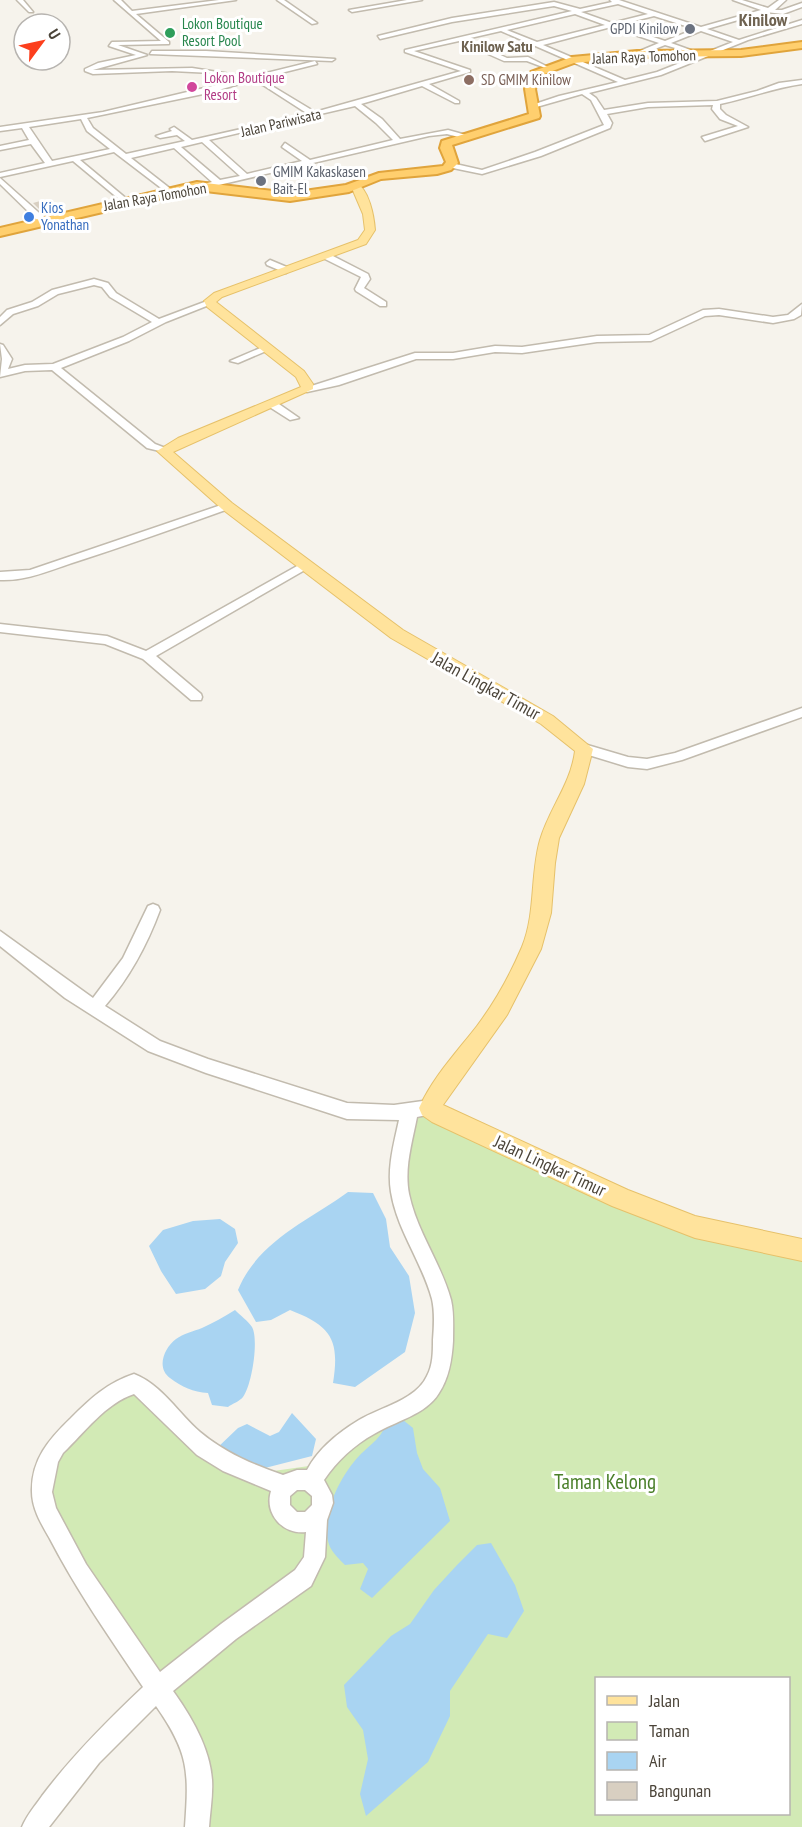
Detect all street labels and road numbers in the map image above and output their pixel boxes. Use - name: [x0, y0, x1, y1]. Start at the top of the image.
- street label: Jalan Raya Tomohon: [591, 45, 696, 68]
- street label: Jalan Pariwisata: [238, 104, 323, 141]
- street label: Jalan Raya Tomohon: [101, 178, 208, 215]
- street label: Jalan Lingkar Timur: [427, 646, 545, 725]
- street label: Jalan Lingkar Timur: [490, 1129, 610, 1201]

